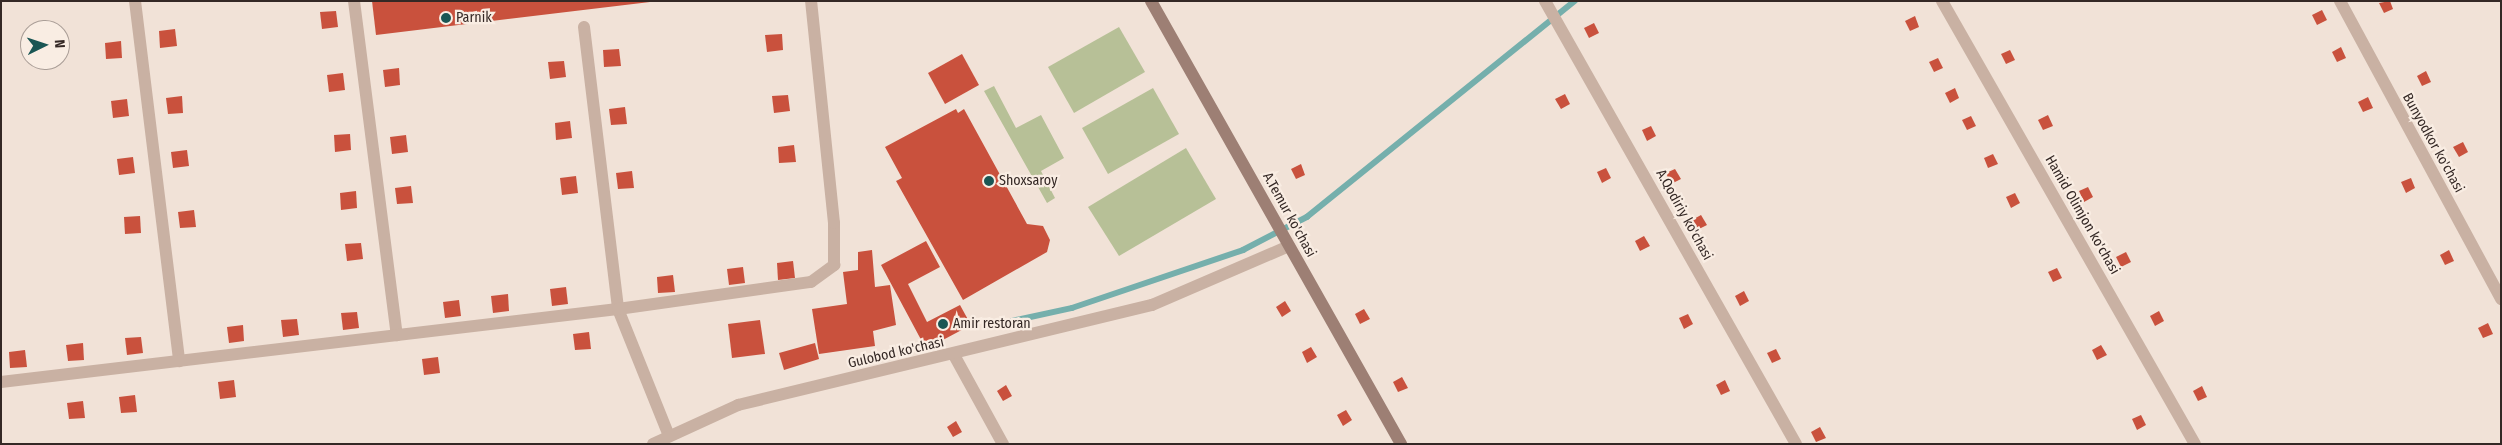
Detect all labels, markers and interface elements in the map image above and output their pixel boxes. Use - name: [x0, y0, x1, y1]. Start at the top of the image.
- place label: Parnik: [456, 10, 492, 26]
- marker: Parnik: [440, 12, 452, 24]
- north arrow: [20, 20, 70, 70]
- text: N: [51, 39, 68, 49]
- street label: Bunyodkor ko'chasi: [2399, 90, 2467, 196]
- street label: Hamid Olimjon ko'chasi: [2041, 152, 2123, 278]
- street label: A.Qodiriy ko'chasi: [1652, 167, 1716, 263]
- street label: A.Temur ko'chasi: [1259, 170, 1319, 260]
- place label: Shoxsaroy: [999, 173, 1057, 189]
- marker: Shoxsaroy: [983, 175, 995, 187]
- place label: Amir restoran: [953, 316, 1031, 332]
- marker: Amir restoran: [937, 318, 949, 330]
- street label: Gulobod ko'chasi: [846, 334, 946, 372]

